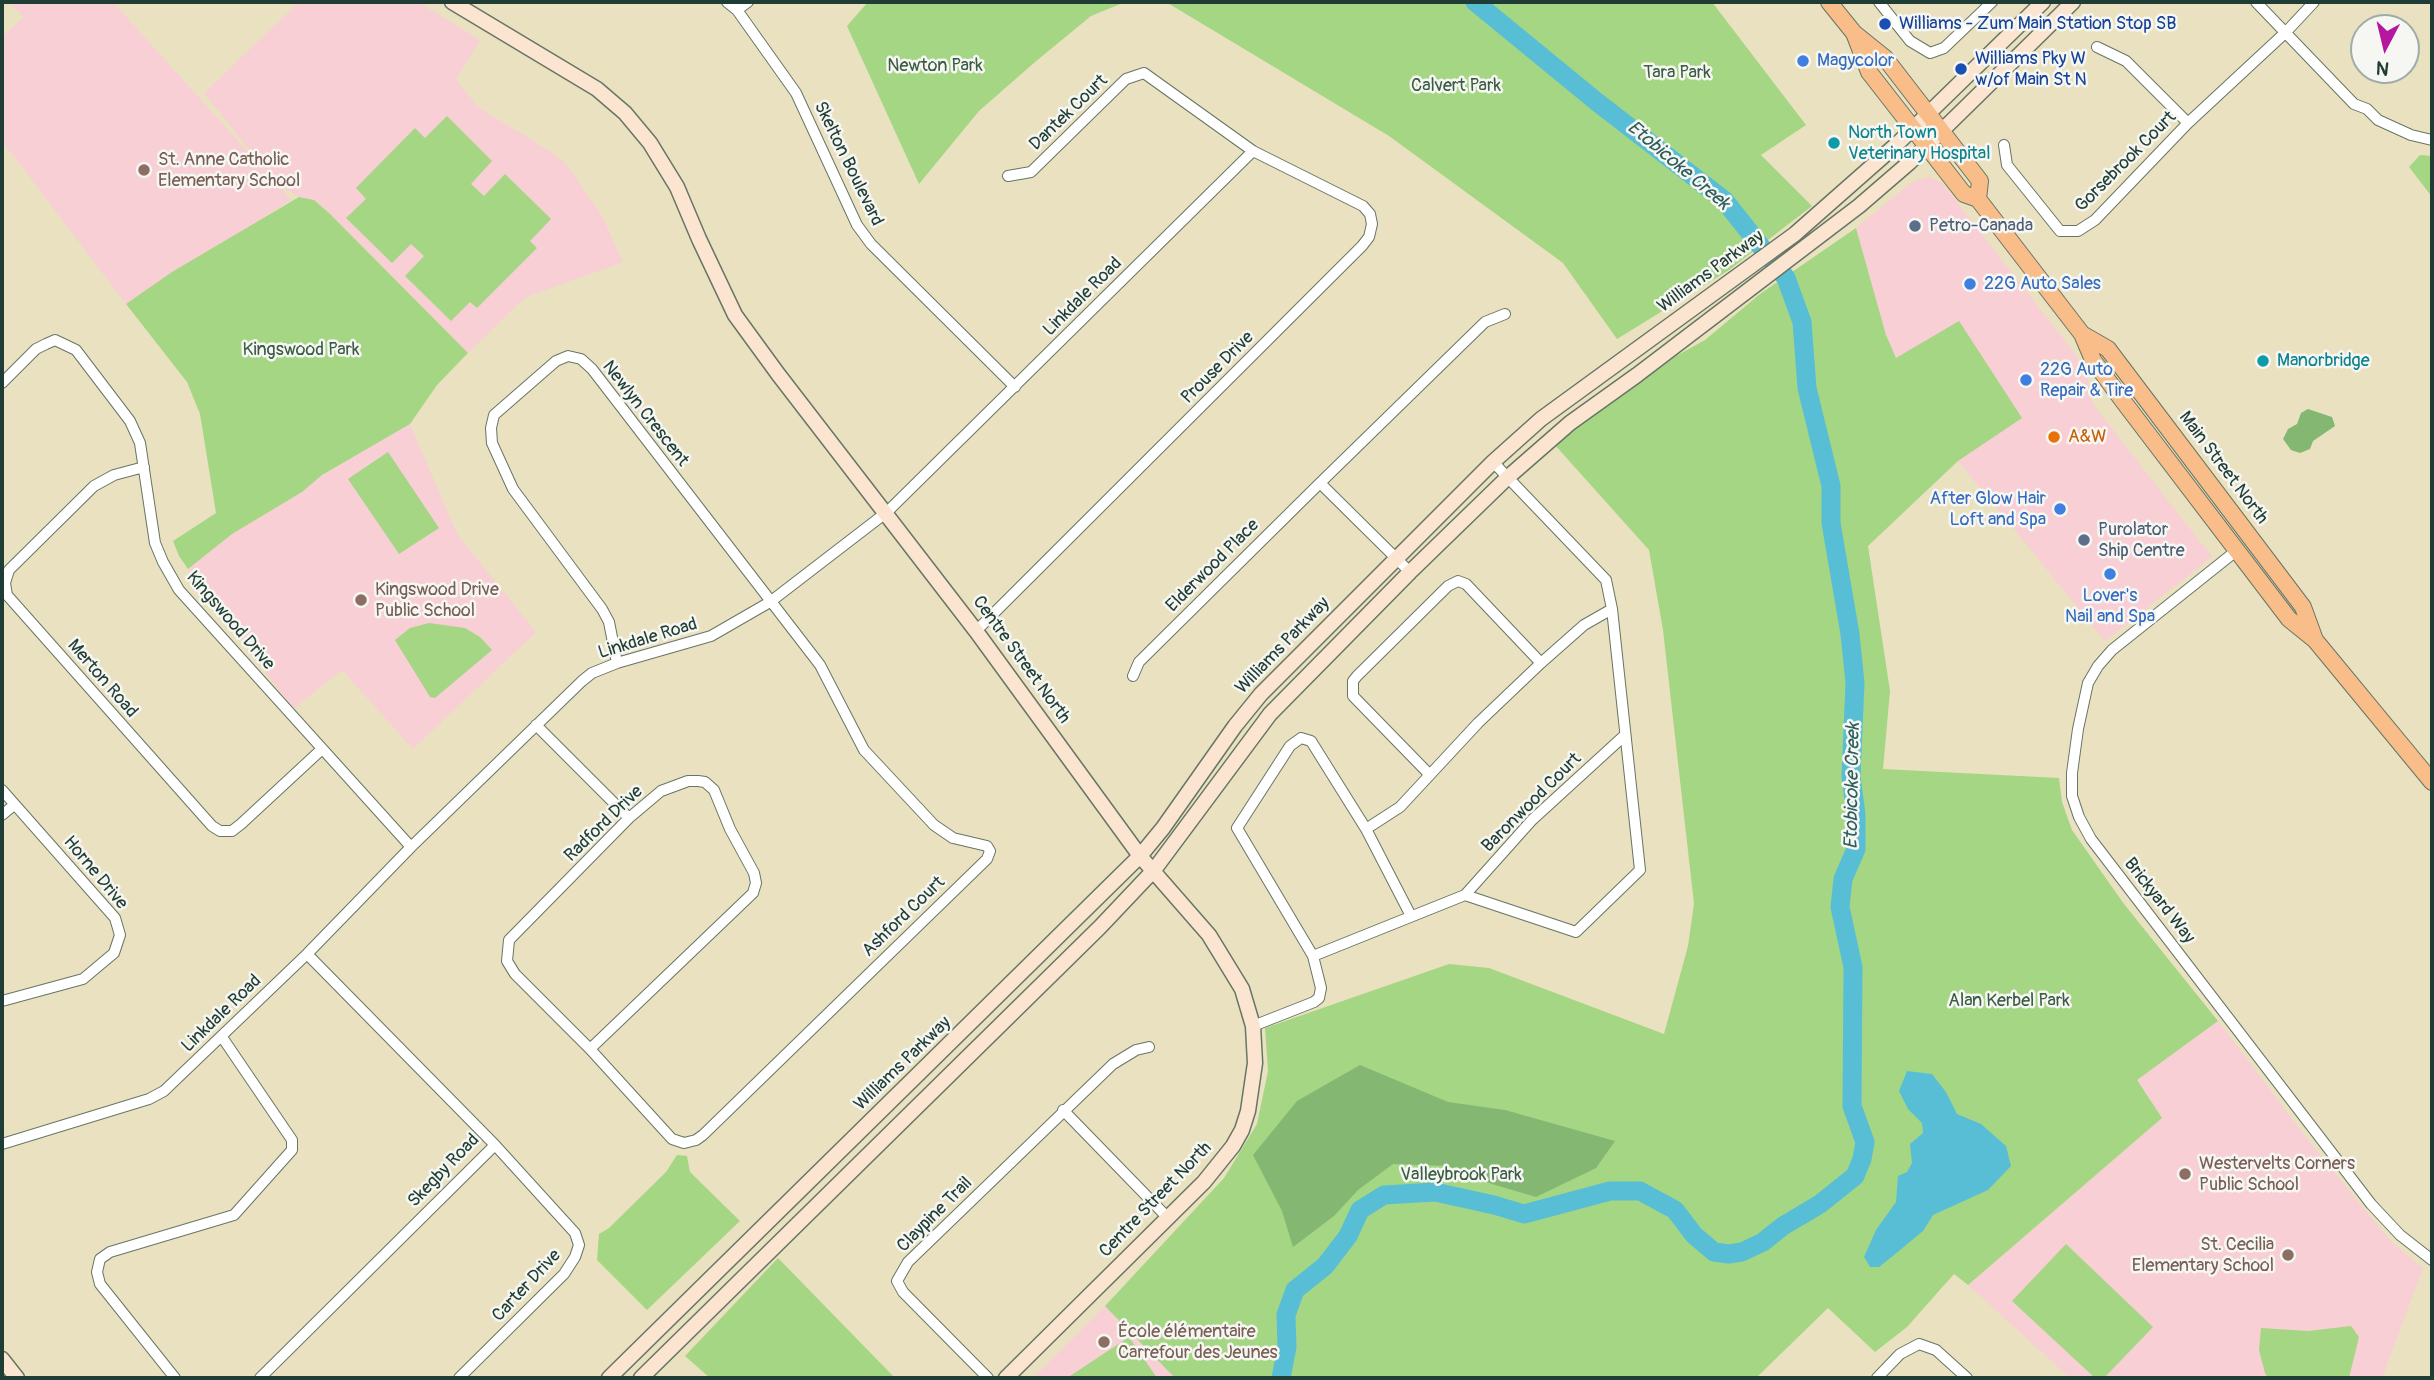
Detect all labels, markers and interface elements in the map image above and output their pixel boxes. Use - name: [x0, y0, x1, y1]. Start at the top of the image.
- place label: Williams - Zum Main Station Stop SB: [1899, 13, 2176, 35]
- north arrow: [2350, 14, 2420, 84]
- marker: Williams - Zum Main Station Stop SB: [1877, 16, 1893, 32]
- place label: Williams Pky W w/of Main St N: [1975, 48, 2087, 90]
- place label: Magycolor: [1817, 50, 1894, 72]
- marker: Magycolor: [1795, 53, 1811, 69]
- park label: Newton Park: [887, 55, 983, 77]
- text: N: [2375, 55, 2391, 81]
- marker: Williams Pky W w/of Main St N: [1953, 61, 1969, 77]
- park label: Tara Park: [1643, 62, 1711, 84]
- street label: Dantek Court: [1025, 70, 1113, 156]
- park label: Calvert Park: [1411, 75, 1501, 97]
- street label: Skelton Boulevard: [809, 98, 887, 230]
- street label: Gorsebrook Court: [2071, 107, 2181, 217]
- water label: Etobicoke Creek: [1622, 117, 1734, 215]
- place label: North Town Veterinary Hospital: [1848, 122, 1991, 164]
- marker: North Town Veterinary Hospital: [1826, 135, 1842, 151]
- place label: St. Anne Catholic Elementary School: [158, 149, 300, 192]
- marker: St. Anne Catholic Elementary School: [136, 162, 152, 178]
- place label: Petro-Canada: [1929, 215, 2033, 237]
- marker: Petro-Canada: [1907, 218, 1923, 234]
- street label: Williams Parkway: [1654, 226, 1768, 318]
- street label: Linkdale Road: [1039, 253, 1127, 341]
- place label: 22G Auto Sales: [1984, 273, 2101, 295]
- marker: 22G Auto Sales: [1962, 276, 1978, 292]
- street label: Prouse Drive: [1177, 327, 1259, 409]
- park label: Kingswood Park: [243, 339, 359, 361]
- place label: Manorbridge: [2277, 350, 2370, 372]
- marker: Manorbridge: [2255, 353, 2271, 369]
- street label: Newlyn Crescent: [597, 357, 693, 471]
- place label: 22G Auto Repair & Tire: [2040, 359, 2133, 402]
- marker: 22G Auto Repair & Tire: [2018, 372, 2034, 388]
- street label: Main Street North: [2174, 408, 2272, 528]
- place label: A&W: [2068, 426, 2106, 448]
- marker: A&W: [2046, 429, 2062, 445]
- place label: After Glow Hair Loft and Spa: [1930, 488, 2046, 530]
- marker: After Glow Hair Loft and Spa: [2052, 501, 2068, 517]
- street label: Elderwood Place: [1162, 515, 1264, 617]
- place label: Purolator Ship Centre: [2098, 519, 2185, 562]
- marker: Purolator Ship Centre: [2076, 532, 2092, 548]
- marker: Lover's Nail and Spa: [2102, 566, 2118, 582]
- street label: Kingswood Drive: [181, 567, 279, 675]
- place label: Kingswood Drive Public School: [375, 579, 499, 622]
- place label: Lover's Nail and Spa: [2065, 585, 2155, 628]
- marker: Kingswood Drive Public School: [353, 592, 369, 608]
- street label: Centre Street North: [967, 592, 1075, 728]
- street label: Williams Parkway: [1231, 593, 1335, 699]
- street label: Linkdale Road: [596, 614, 700, 664]
- street label: Merton Road: [62, 636, 142, 722]
- water label: Etobicoke Creek: [1840, 723, 1866, 849]
- street label: Baronwood Court: [1478, 749, 1586, 857]
- street label: Radford Drive: [560, 781, 648, 867]
- street label: Horne Drive: [58, 832, 132, 914]
- street label: Brickyard Way: [2119, 854, 2199, 948]
- street label: Ashford Court: [858, 872, 950, 962]
- street label: Linkdale Road: [178, 971, 266, 1057]
- park label: Alan Kerbel Park: [1948, 990, 2070, 1012]
- street label: Williams Parkway: [850, 1012, 956, 1116]
- street label: Skegby Road: [404, 1130, 484, 1212]
- street label: Centre Street North: [1095, 1138, 1217, 1262]
- place label: Westervelts Corners Public School: [2199, 1153, 2355, 1196]
- park label: Valleybrook Park: [1400, 1164, 1522, 1186]
- marker: Westervelts Corners Public School: [2177, 1166, 2193, 1182]
- street label: Claypine Trail: [893, 1173, 977, 1257]
- place label: St. Cecilia Elementary School: [2132, 1234, 2274, 1276]
- street label: Carter Drive: [488, 1245, 566, 1327]
- marker: St. Cecilia Elementary School: [2280, 1247, 2296, 1263]
- place label: École élémentaire Carrefour des Jeunes: [1118, 1321, 1278, 1364]
- marker: École élémentaire Carrefour des Jeunes: [1096, 1334, 1112, 1350]

